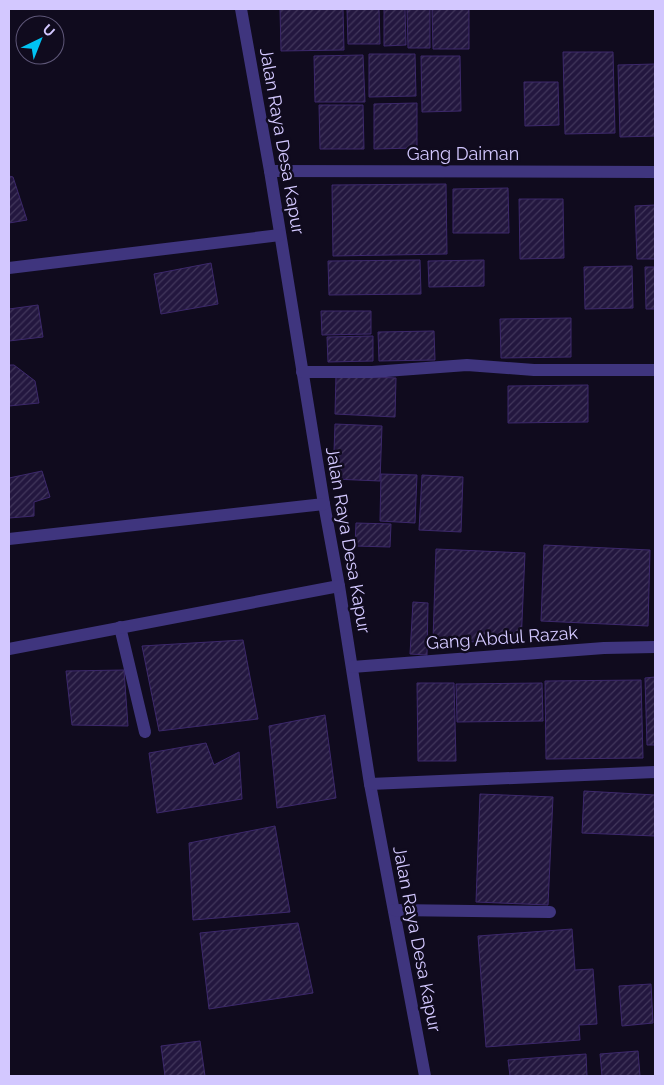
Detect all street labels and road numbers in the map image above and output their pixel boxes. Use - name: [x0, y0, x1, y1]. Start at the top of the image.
- street label: Jalan Raya Desa Kapur: [256, 46, 309, 237]
- street label: Gang Daiman: [407, 143, 519, 164]
- street label: Jalan Raya Desa Kapur: [322, 445, 375, 636]
- street label: Gang Abdul Razak: [425, 622, 579, 653]
- street label: Jalan Raya Desa Kapur: [389, 844, 446, 1034]

